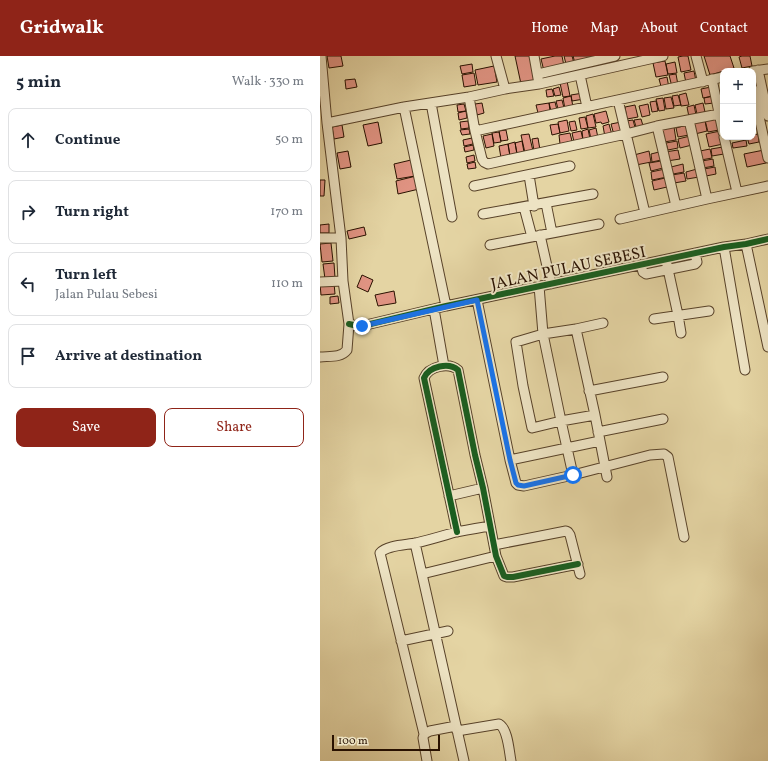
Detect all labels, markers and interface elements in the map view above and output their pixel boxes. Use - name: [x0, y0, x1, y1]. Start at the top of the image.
- text: Gridwalk: [20, 15, 104, 41]
- text: Home: [531, 19, 568, 38]
- text: Map: [590, 19, 618, 38]
- text: About: [640, 19, 678, 38]
- text: Contact: [700, 19, 748, 38]
- map controls: [720, 68, 756, 140]
- button: +: [720, 68, 756, 104]
- text: 5 min: [16, 71, 61, 94]
- text: Walk · 330 m: [232, 73, 304, 91]
- button: −: [720, 104, 756, 140]
- icon: ahead: [17, 129, 39, 151]
- text: Continue: [55, 130, 120, 151]
- text: 50 m: [275, 131, 303, 149]
- icon: right: [17, 201, 39, 223]
- text: Turn right: [55, 202, 129, 223]
- text: 170 m: [270, 203, 303, 221]
- street label: JALAN PULAU SEBESI: [489, 242, 648, 296]
- text: Turn left: [55, 265, 117, 286]
- icon: left: [17, 273, 39, 295]
- text: 110 m: [271, 275, 303, 293]
- text: Jalan Pulau Sebesi: [55, 286, 158, 304]
- route end: [353, 317, 371, 335]
- icon: arrive: [17, 345, 39, 367]
- text: Arrive at destination: [55, 346, 202, 367]
- button: Save: [16, 408, 156, 447]
- button: Share: [164, 408, 304, 447]
- route start: [564, 466, 582, 484]
- scale bar: [332, 733, 440, 752]
- text: 100 m: [338, 734, 368, 749]

